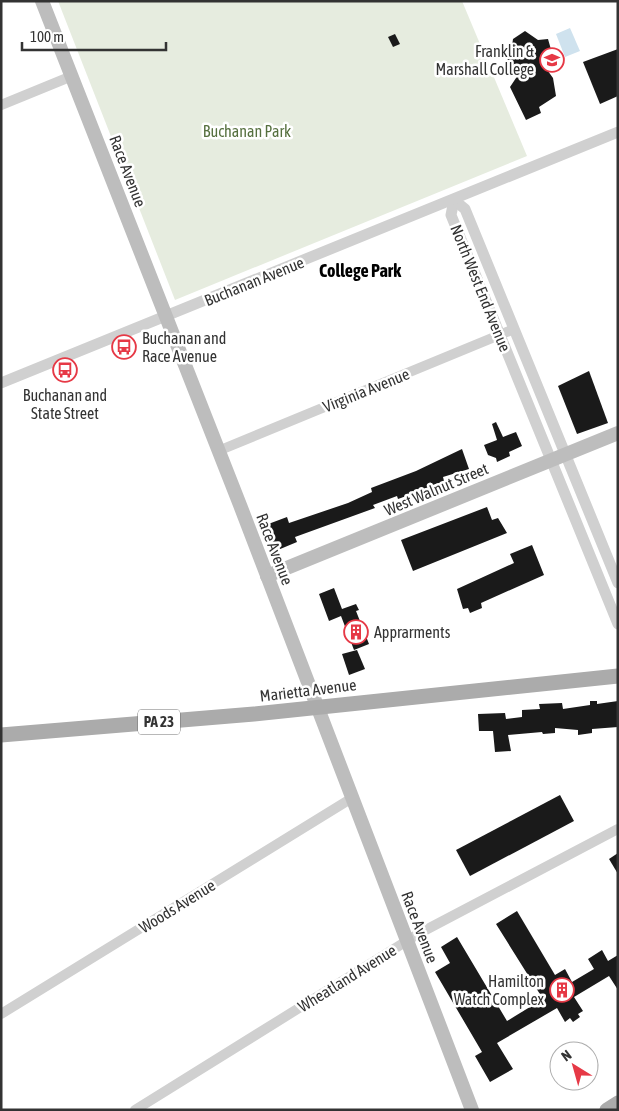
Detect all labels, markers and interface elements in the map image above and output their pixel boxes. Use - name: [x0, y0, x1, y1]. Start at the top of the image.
- scale bar: [22, 20, 166, 52]
- text: 100 m: [30, 28, 64, 45]
- place label: Franklin & Marshall College: [435, 42, 535, 79]
- school or university icon: Franklin & Marshall College: [539, 47, 565, 73]
- park label: Buchanan Park: [203, 122, 291, 140]
- street label: Race Avenue: [106, 133, 150, 209]
- street label: North West End Avenue: [447, 222, 515, 354]
- street label: Buchanan Avenue: [202, 253, 306, 309]
- district label: College Park: [319, 260, 402, 281]
- place label: Buchanan and Race Avenue: [142, 329, 226, 365]
- bus stop icon: Buchanan and Race Avenue: [111, 334, 137, 360]
- bus stop icon: Buchanan and State Street: [52, 357, 78, 383]
- street label: Virginia Avenue: [320, 364, 412, 416]
- place label: Buchanan and State Street: [23, 386, 107, 422]
- street label: West Walnut Street: [381, 459, 491, 519]
- street label: Race Avenue: [253, 511, 297, 587]
- building icon: Apprarments: [343, 619, 369, 645]
- place label: Apprarments: [374, 623, 451, 642]
- street label: Marietta Avenue: [259, 675, 357, 705]
- road number: PA 23: [138, 710, 180, 734]
- street label: Woods Avenue: [136, 876, 218, 936]
- street label: Race Avenue: [398, 889, 442, 965]
- street label: Wheatland Avenue: [295, 941, 399, 1015]
- place label: Hamilton Watch Complex: [454, 972, 545, 1009]
- building icon: Hamilton Watch Complex: [549, 977, 575, 1003]
- north arrow: [549, 1041, 599, 1091]
- text: N: [558, 1047, 574, 1064]

